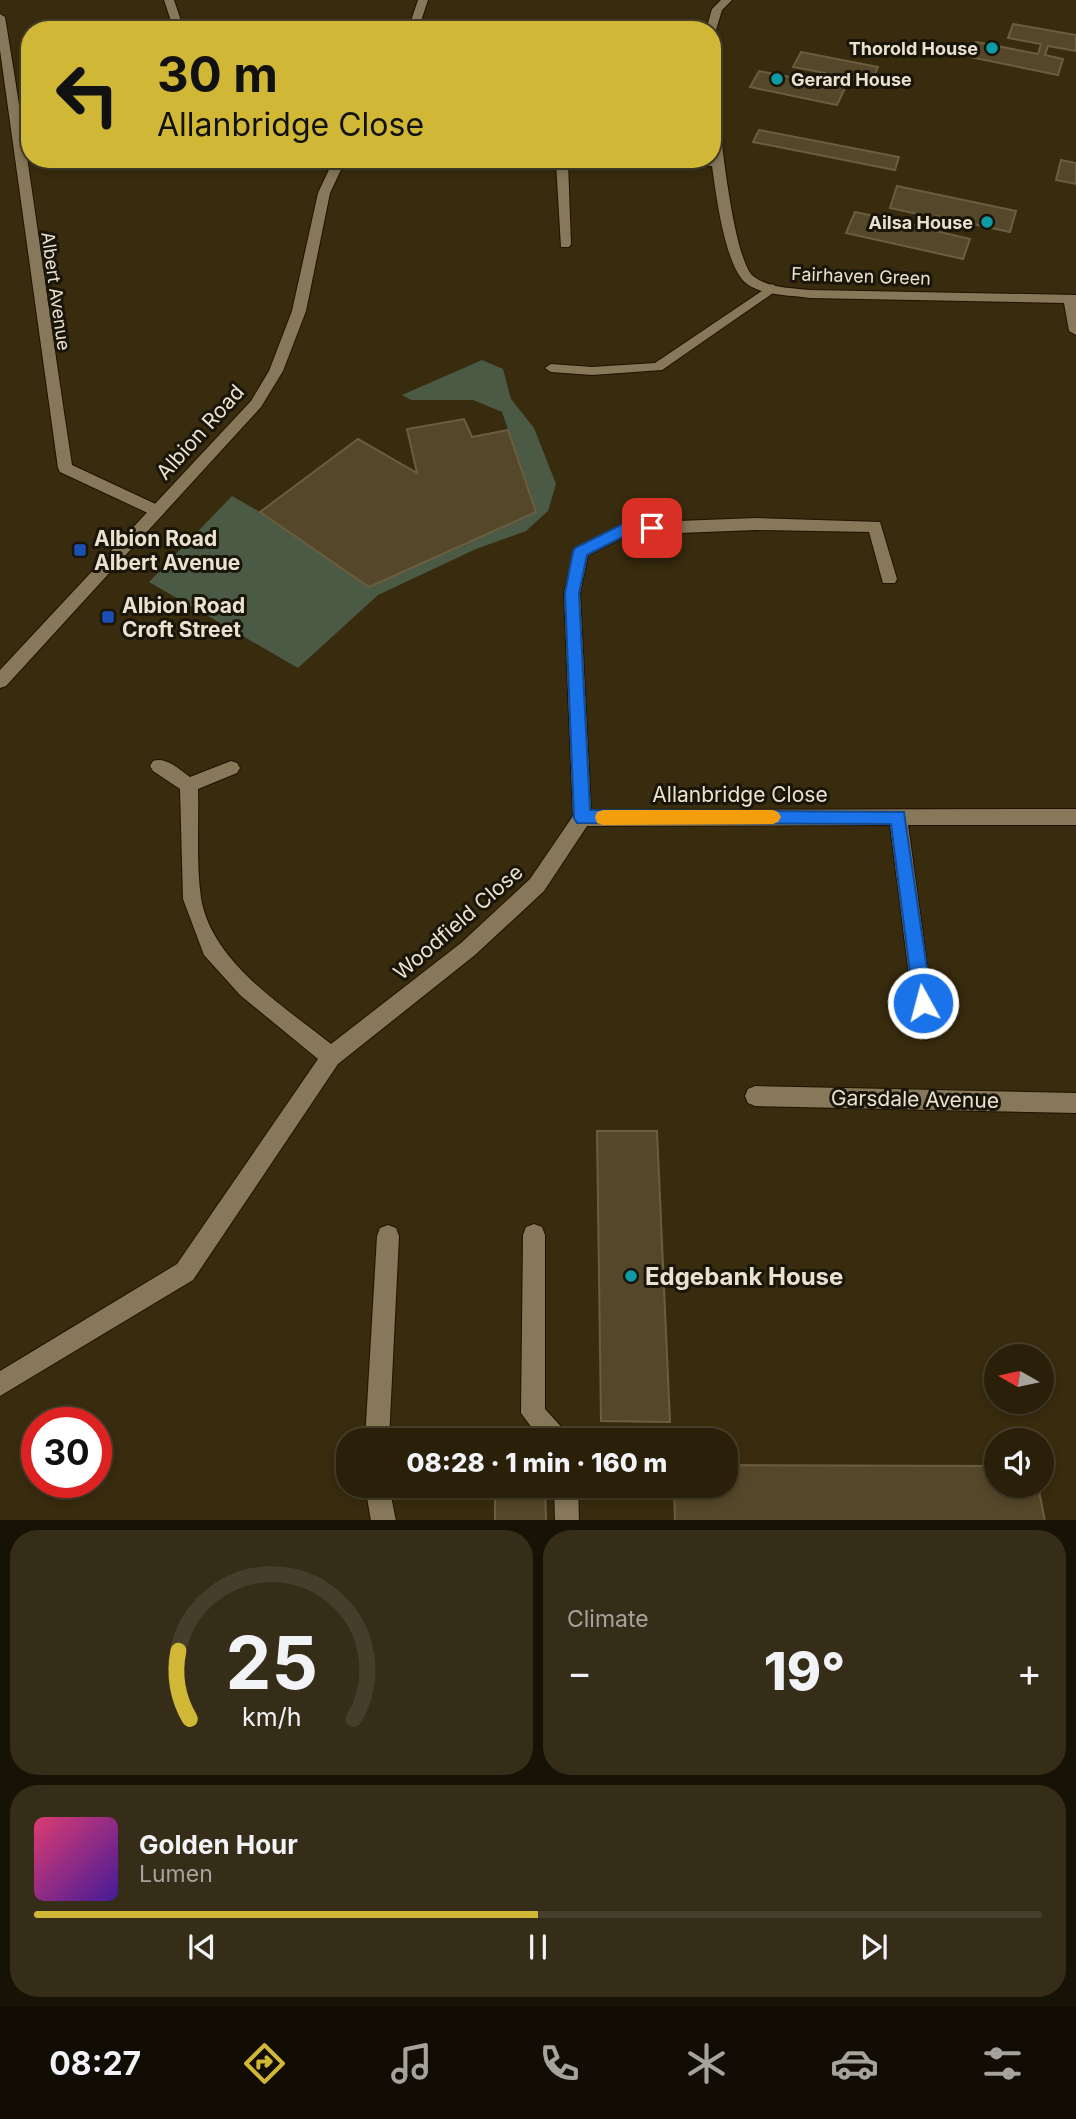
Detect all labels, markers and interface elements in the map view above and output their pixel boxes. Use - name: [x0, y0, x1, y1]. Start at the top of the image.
- place label: Thorold House: [849, 38, 978, 59]
- marker: Thorold House: [984, 40, 1000, 56]
- text: 30 m: [157, 45, 278, 104]
- icon: left: [42, 49, 133, 140]
- place label: Gerard House: [791, 69, 912, 90]
- marker: Gerard House: [769, 71, 785, 87]
- text: Allanbridge Close: [157, 105, 424, 144]
- place label: Ailsa House: [868, 212, 973, 233]
- marker: Ailsa House: [979, 214, 995, 230]
- street label: Albert Avenue: [37, 230, 75, 352]
- street label: Fairhaven Green: [791, 263, 931, 289]
- street label: Albion Road: [151, 379, 249, 485]
- pin: [622, 498, 682, 558]
- icon: arrive: [633, 509, 671, 547]
- place label: Albion Road Albert Avenue: [94, 526, 240, 575]
- marker: Albion Road Albert Avenue: [72, 542, 88, 558]
- place label: Albion Road Croft Street: [122, 593, 245, 642]
- marker: Albion Road Croft Street: [100, 609, 116, 625]
- street label: Allanbridge Close: [652, 782, 828, 807]
- street label: Woodfield Close: [388, 859, 528, 985]
- position arrow: [886, 966, 960, 1040]
- street label: Garsdale Avenue: [831, 1085, 999, 1113]
- place label: Edgebank House: [645, 1262, 843, 1291]
- marker: Edgebank House: [623, 1268, 639, 1284]
- north arrow: [984, 1344, 1054, 1414]
- map controls: [984, 1344, 1054, 1498]
- speed limit sign: 30: [21, 1407, 112, 1498]
- button: sound: [984, 1428, 1054, 1498]
- text: 08:28 · 1 min · 160 m: [407, 1447, 667, 1478]
- text: Climate: [567, 1605, 649, 1633]
- text: 25: [225, 1618, 318, 1707]
- text: 19°: [764, 1640, 845, 1703]
- text: −: [567, 1649, 592, 1695]
- text: +: [1017, 1649, 1042, 1695]
- text: km/h: [242, 1701, 301, 1731]
- text: Golden Hour: [139, 1829, 298, 1860]
- text: Lumen: [139, 1860, 213, 1888]
- icon: previous: [183, 1928, 221, 1966]
- icon: pause: [519, 1928, 557, 1966]
- icon: next: [855, 1928, 893, 1966]
- icon: directions: [240, 2039, 289, 2088]
- icon: music: [387, 2039, 436, 2088]
- icon: phone: [535, 2039, 584, 2088]
- icon: climate: [682, 2039, 731, 2088]
- icon: car: [830, 2039, 879, 2088]
- icon: filters: [978, 2039, 1027, 2088]
- text: 08:27: [49, 2044, 141, 2083]

